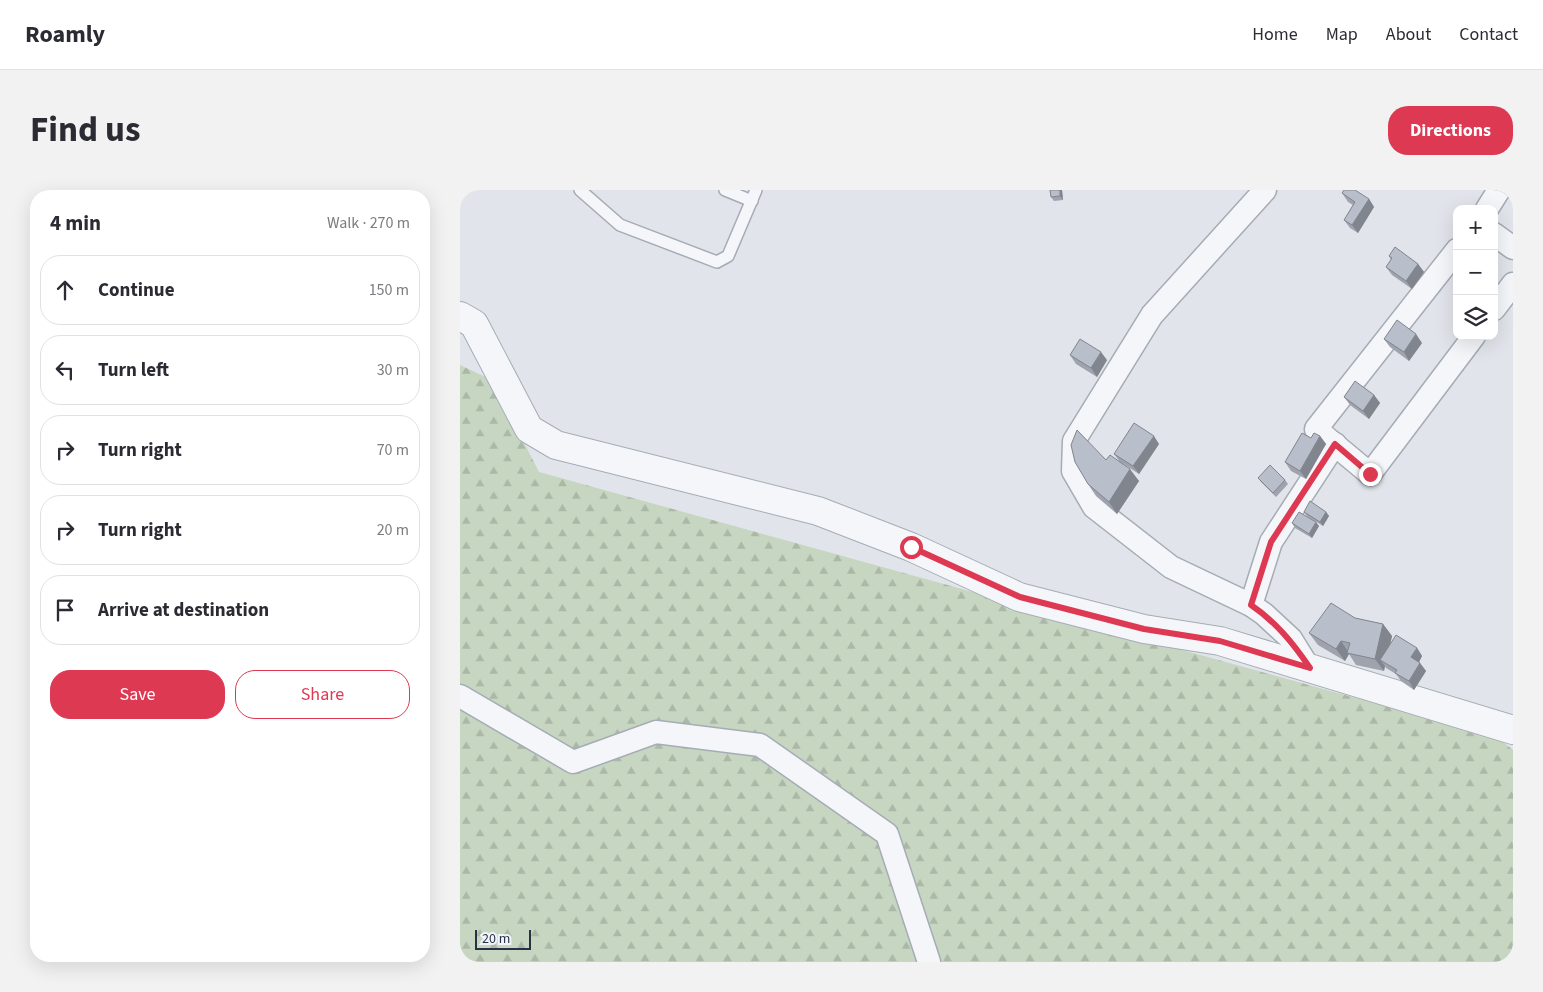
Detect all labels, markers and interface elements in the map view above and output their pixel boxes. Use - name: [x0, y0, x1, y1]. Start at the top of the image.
- text: Roamly: [25, 17, 105, 52]
- text: Home: [1252, 22, 1298, 47]
- text: Map: [1326, 22, 1358, 47]
- text: About: [1386, 22, 1431, 47]
- text: Contact: [1459, 22, 1518, 47]
- text: Find us: [30, 105, 140, 155]
- button: Directions: [1388, 106, 1513, 155]
- map controls: [1453, 205, 1498, 340]
- button: +: [1453, 205, 1498, 250]
- text: 4 min: [50, 208, 101, 238]
- text: Walk · 270 m: [327, 212, 410, 234]
- button: −: [1453, 250, 1498, 295]
- icon: ahead: [51, 276, 79, 304]
- text: Continue: [98, 277, 175, 304]
- text: 150 m: [369, 279, 409, 301]
- button: layers: [1453, 295, 1498, 340]
- icon: left: [51, 356, 79, 384]
- text: Turn left: [98, 357, 169, 384]
- text: 30 m: [377, 359, 409, 381]
- icon: right: [51, 436, 79, 464]
- text: Turn right: [98, 437, 182, 464]
- text: 70 m: [377, 439, 409, 461]
- route end: [1359, 463, 1382, 486]
- icon: right: [51, 516, 79, 544]
- text: Turn right: [98, 517, 182, 544]
- text: 20 m: [377, 519, 409, 541]
- route start: [900, 536, 923, 559]
- icon: arrive: [51, 596, 79, 624]
- text: Arrive at destination: [98, 597, 269, 624]
- button: Save: [50, 670, 225, 719]
- button: Share: [235, 670, 410, 719]
- scale bar: [475, 927, 531, 950]
- text: 20 m: [482, 929, 510, 949]

